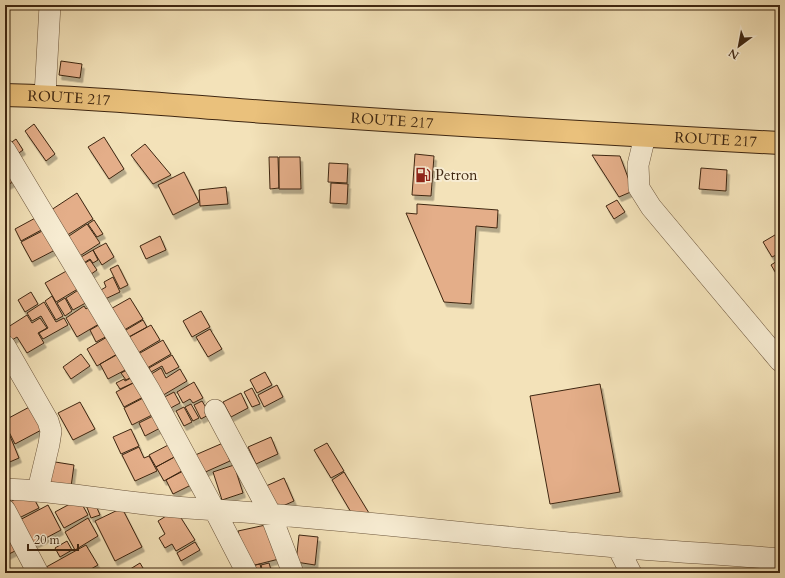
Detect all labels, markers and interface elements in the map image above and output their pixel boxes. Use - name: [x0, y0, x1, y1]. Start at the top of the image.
- north arrow: [719, 26, 759, 66]
- text: N: [726, 45, 742, 63]
- street label: ROUTE 217: [27, 86, 111, 110]
- street label: ROUTE 217: [350, 108, 434, 133]
- street label: ROUTE 217: [674, 127, 758, 152]
- place label: Petron: [435, 165, 478, 185]
- fuel station icon: Petron: [414, 166, 432, 184]
- scale bar: [28, 526, 78, 552]
- text: 20 m: [34, 532, 61, 548]

